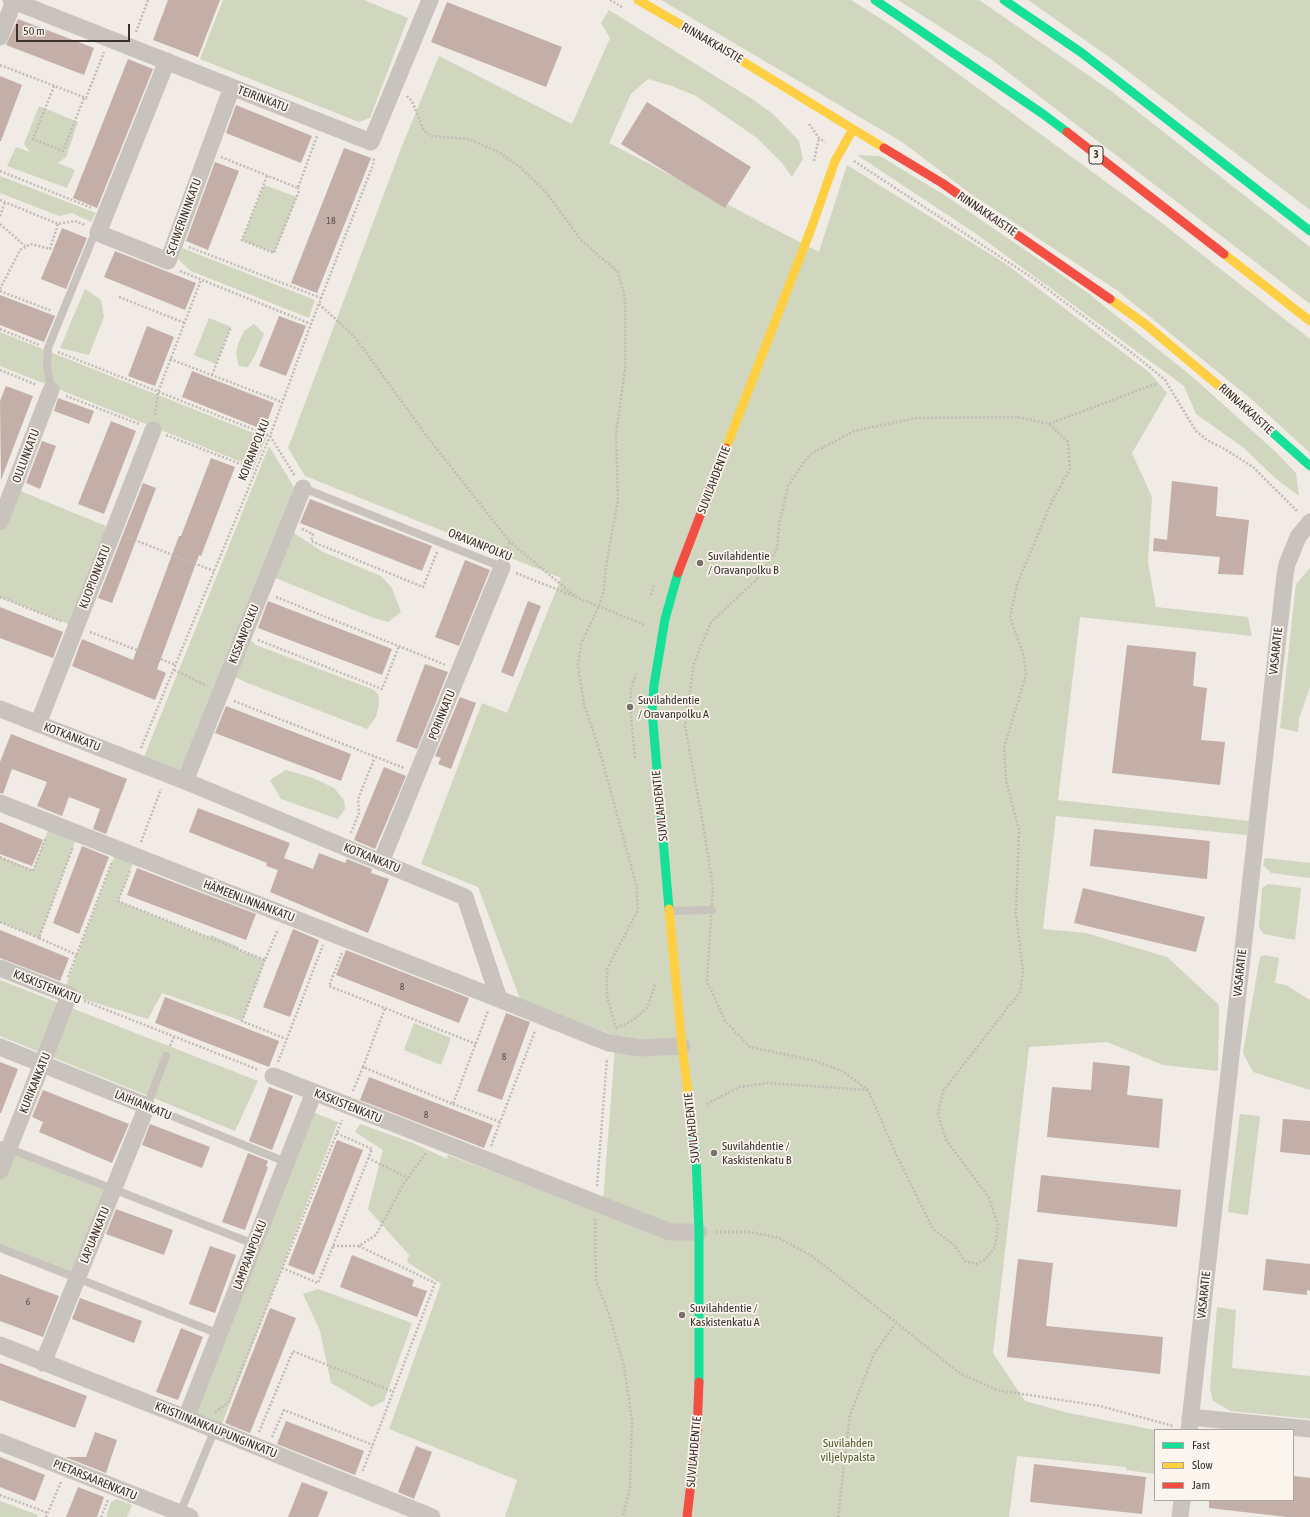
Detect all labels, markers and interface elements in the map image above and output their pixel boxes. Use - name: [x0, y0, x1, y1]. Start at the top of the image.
- scale bar: [18, 16, 132, 42]
- street label: RINNAKKAISTIE: [679, 20, 745, 66]
- text: 50 m: [23, 24, 45, 38]
- street label: TEIRINKATU: [236, 83, 290, 115]
- road number: 3: [1089, 146, 1103, 164]
- street label: SCHWERININKATU: [163, 176, 205, 258]
- street label: RINNAKKAISTIE: [955, 189, 1019, 239]
- house number: 18: [326, 215, 336, 227]
- street label: RINNAKKAISTIE: [1216, 381, 1276, 437]
- street label: KOIRANPOLKU: [235, 417, 273, 483]
- street label: OULUNKATU: [9, 427, 43, 485]
- street label: SUVILAHDENTIE: [695, 444, 733, 516]
- street label: ORAVANPOLKU: [446, 526, 514, 564]
- street label: KUOPIONKATU: [76, 543, 114, 611]
- place label: Suvilahdentie / Oravanpolku B: [708, 549, 779, 577]
- marker: Suvilahdentie / Oravanpolku B: [695, 558, 705, 568]
- street label: KISSANPOLKU: [226, 602, 262, 666]
- street label: VASARATIE: [1266, 627, 1286, 675]
- street label: PORINKATU: [425, 688, 459, 742]
- place label: Suvilahdentie / Oravanpolku A: [638, 693, 709, 721]
- marker: Suvilahdentie / Oravanpolku A: [625, 702, 635, 712]
- street label: KOTKANKATU: [41, 720, 103, 754]
- street label: SUVILAHDENTIE: [649, 770, 671, 842]
- street label: KOTKANKATU: [341, 840, 403, 876]
- street label: HÄMEENLINNANKATU: [201, 877, 297, 925]
- street label: VASARATIE: [1230, 949, 1250, 997]
- street label: KASKISTENKATU: [11, 967, 83, 1007]
- house number: 8: [400, 981, 404, 993]
- street label: KURIKANKATU: [16, 1050, 54, 1116]
- house number: 8: [502, 1051, 506, 1063]
- street label: KASKISTENKATU: [312, 1086, 384, 1126]
- street label: LAIHIANKATU: [112, 1087, 174, 1123]
- street label: SUVILAHDENTIE: [681, 1092, 703, 1164]
- house number: 8: [424, 1109, 428, 1121]
- place label: Suvilahdentie / Kaskistenkatu B: [722, 1139, 791, 1167]
- marker: Suvilahdentie / Kaskistenkatu B: [709, 1148, 719, 1158]
- street label: LAPUANKATU: [77, 1204, 113, 1266]
- street label: LAMPAANPOLKU: [230, 1218, 270, 1292]
- street label: VASARATIE: [1194, 1271, 1214, 1319]
- house number: 6: [26, 1296, 30, 1308]
- place label: Suvilahdentie / Kaskistenkatu A: [690, 1301, 760, 1329]
- marker: Suvilahdentie / Kaskistenkatu A: [677, 1310, 687, 1320]
- street label: KRISTIINANKAUPUNGINKATU: [153, 1399, 279, 1461]
- street label: SUVILAHDENTIE: [684, 1416, 704, 1488]
- legend: [1154, 1429, 1294, 1501]
- park label: Suvilahden viljelypalsta: [821, 1436, 875, 1464]
- text: Fast: [1192, 1438, 1210, 1452]
- street label: PIETARSAARENKATU: [51, 1457, 139, 1503]
- text: Slow: [1192, 1458, 1213, 1472]
- text: Jam: [1192, 1478, 1210, 1492]

